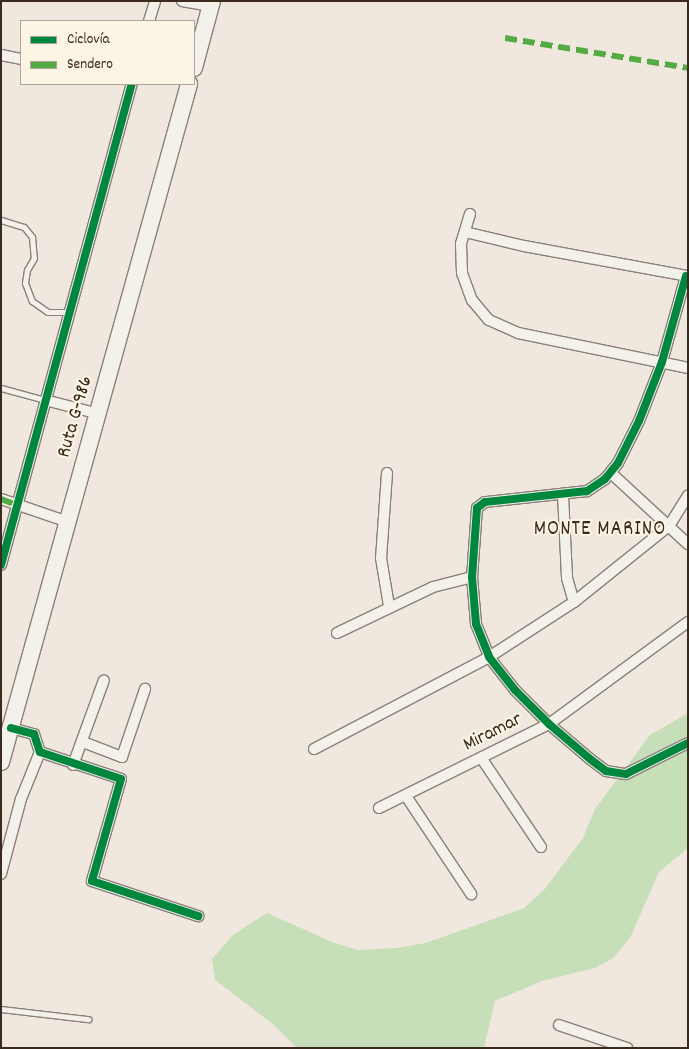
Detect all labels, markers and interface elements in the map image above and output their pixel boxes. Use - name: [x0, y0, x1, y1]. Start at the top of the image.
- legend: [20, 20, 195, 85]
- text: Ciclovía: [67, 29, 109, 51]
- text: Sendero: [67, 54, 113, 76]
- street label: Ruta G-986: [53, 374, 99, 460]
- district label: MONTE MARINO: [532, 517, 668, 543]
- street label: Miramar: [460, 708, 526, 758]

